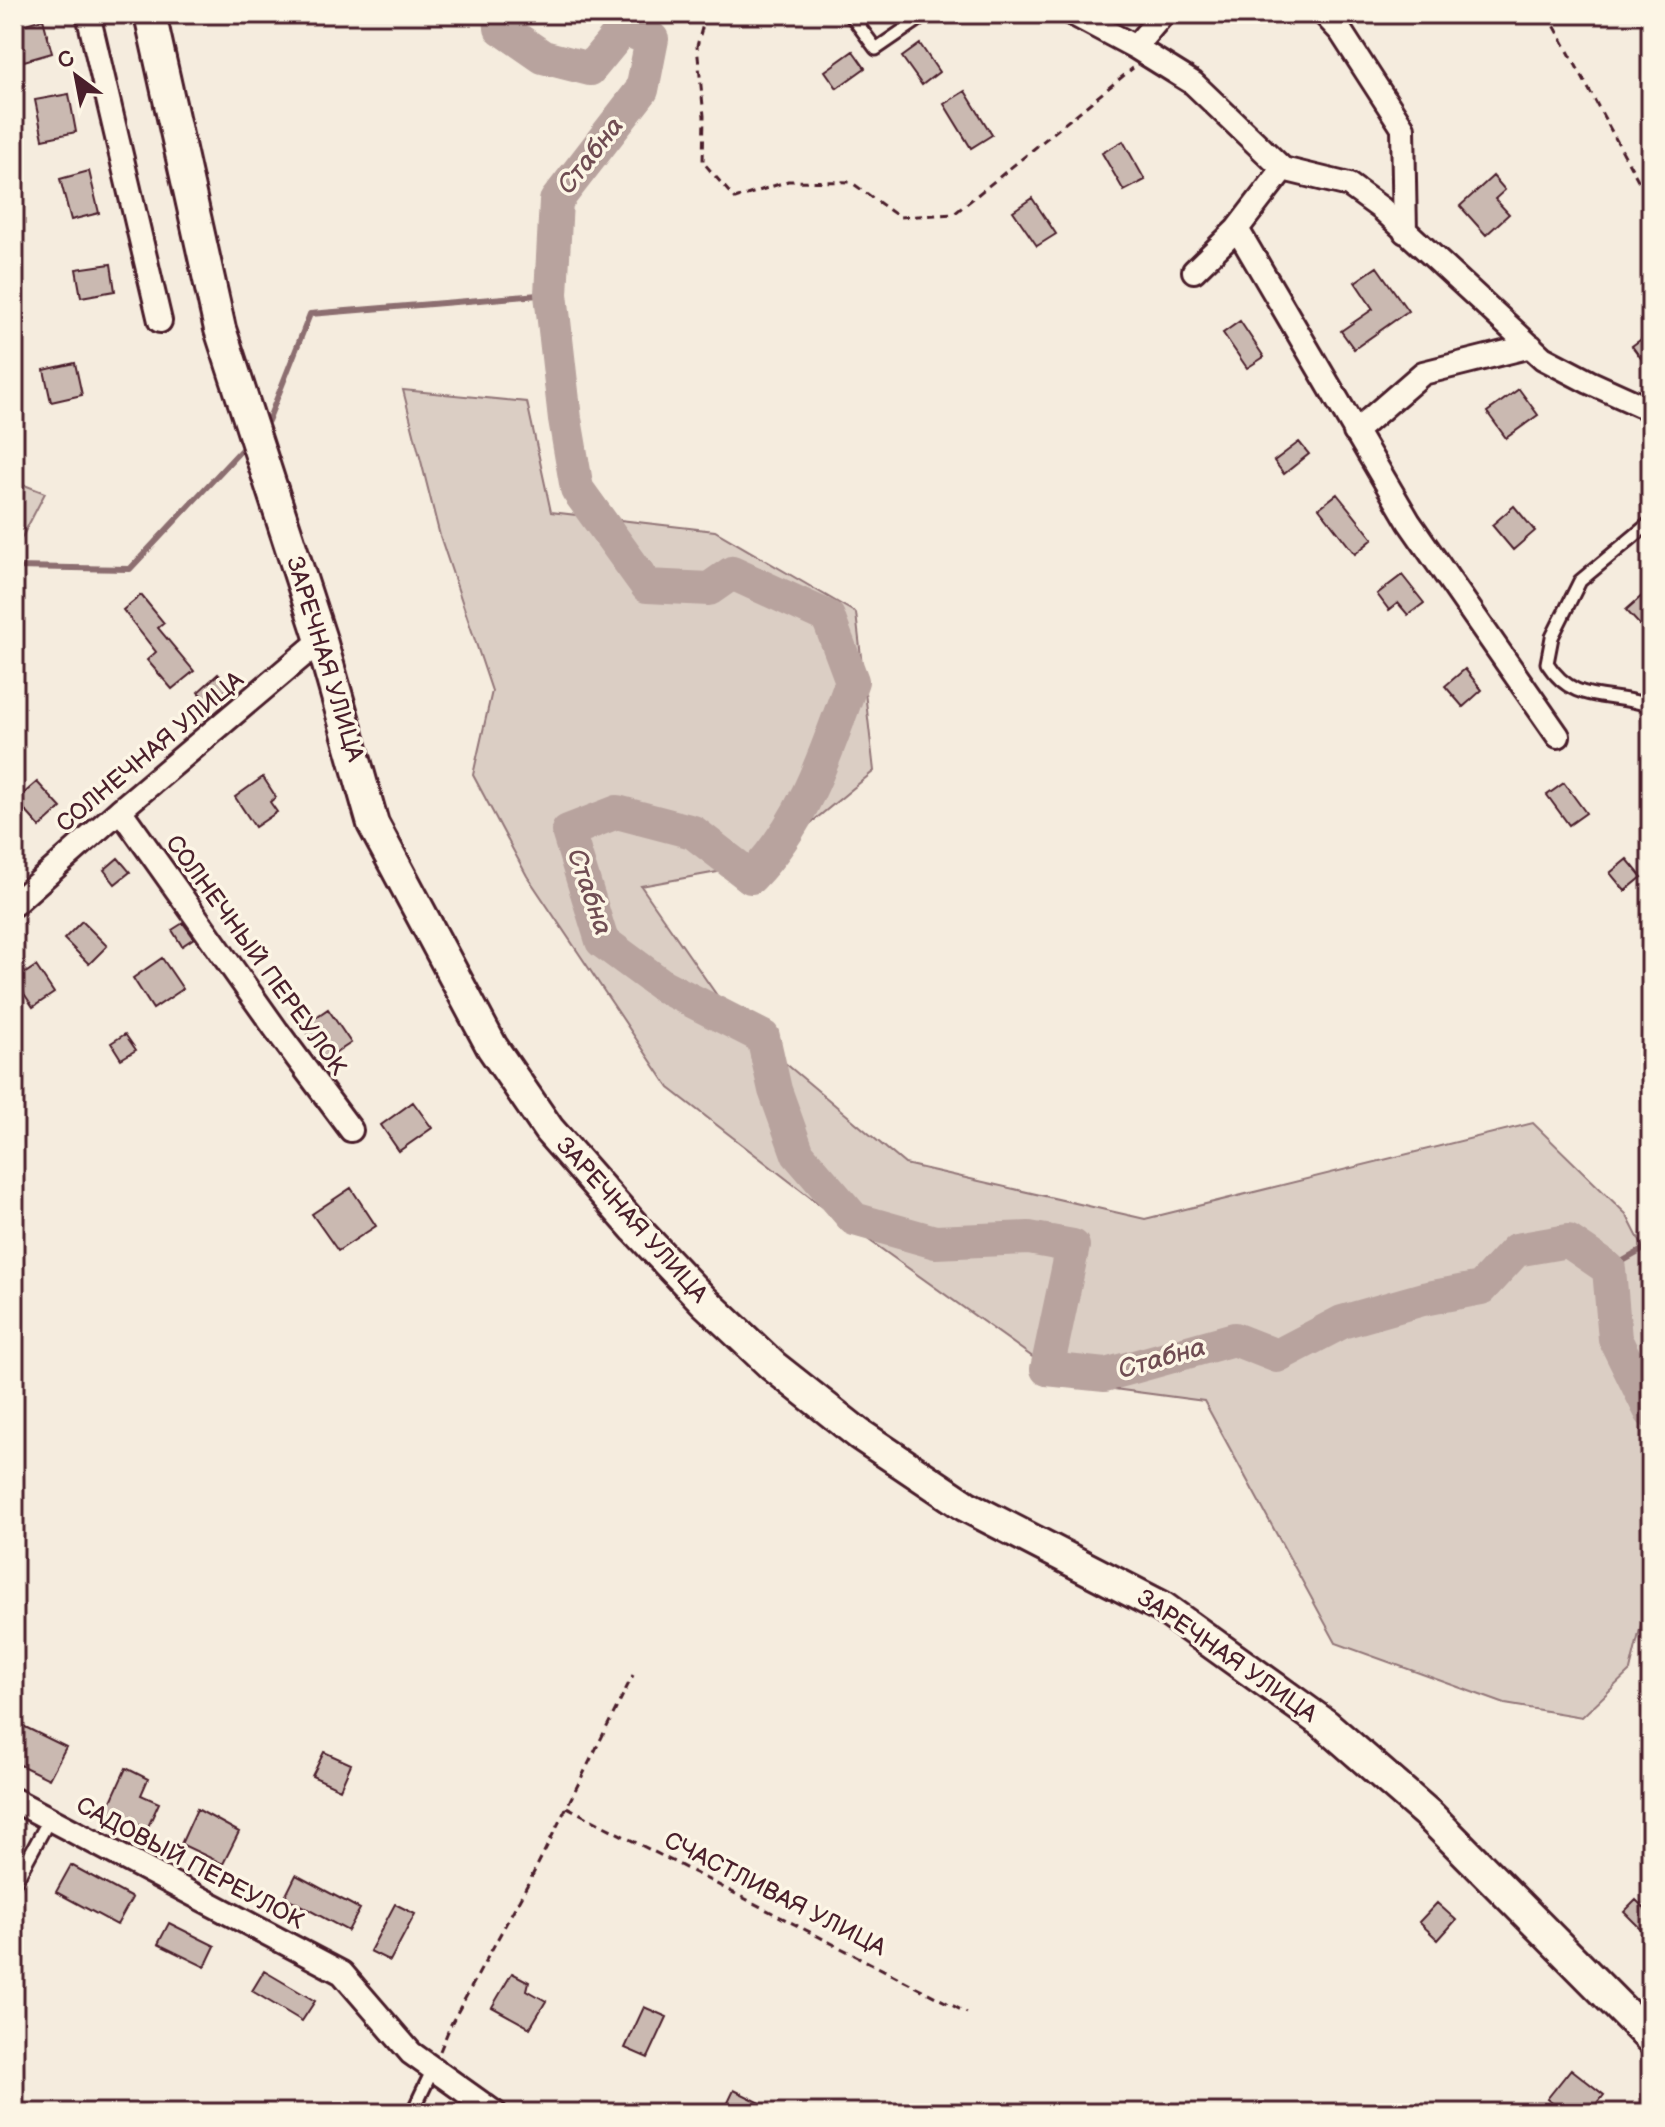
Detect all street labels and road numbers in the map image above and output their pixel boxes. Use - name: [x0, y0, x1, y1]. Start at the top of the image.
- street label: ЗАРЕЧНАЯ УЛИЦА: [280, 553, 370, 765]
- street label: СОЛНЕЧНАЯ УЛИЦА: [51, 665, 250, 839]
- street label: СОЛНЕЧНЫЙ ПЕРЕУЛОК: [159, 829, 353, 1081]
- street label: ЗАРЕЧНАЯ УЛИЦА: [550, 1131, 714, 1309]
- street label: ЗАРЕЧНАЯ УЛИЦА: [1132, 1583, 1323, 1729]
- street label: САДОВЫЙ ПЕРЕУЛОК: [71, 1791, 309, 1936]
- street label: СЧАСТЛИВАЯ УЛИЦА: [659, 1826, 891, 1963]

